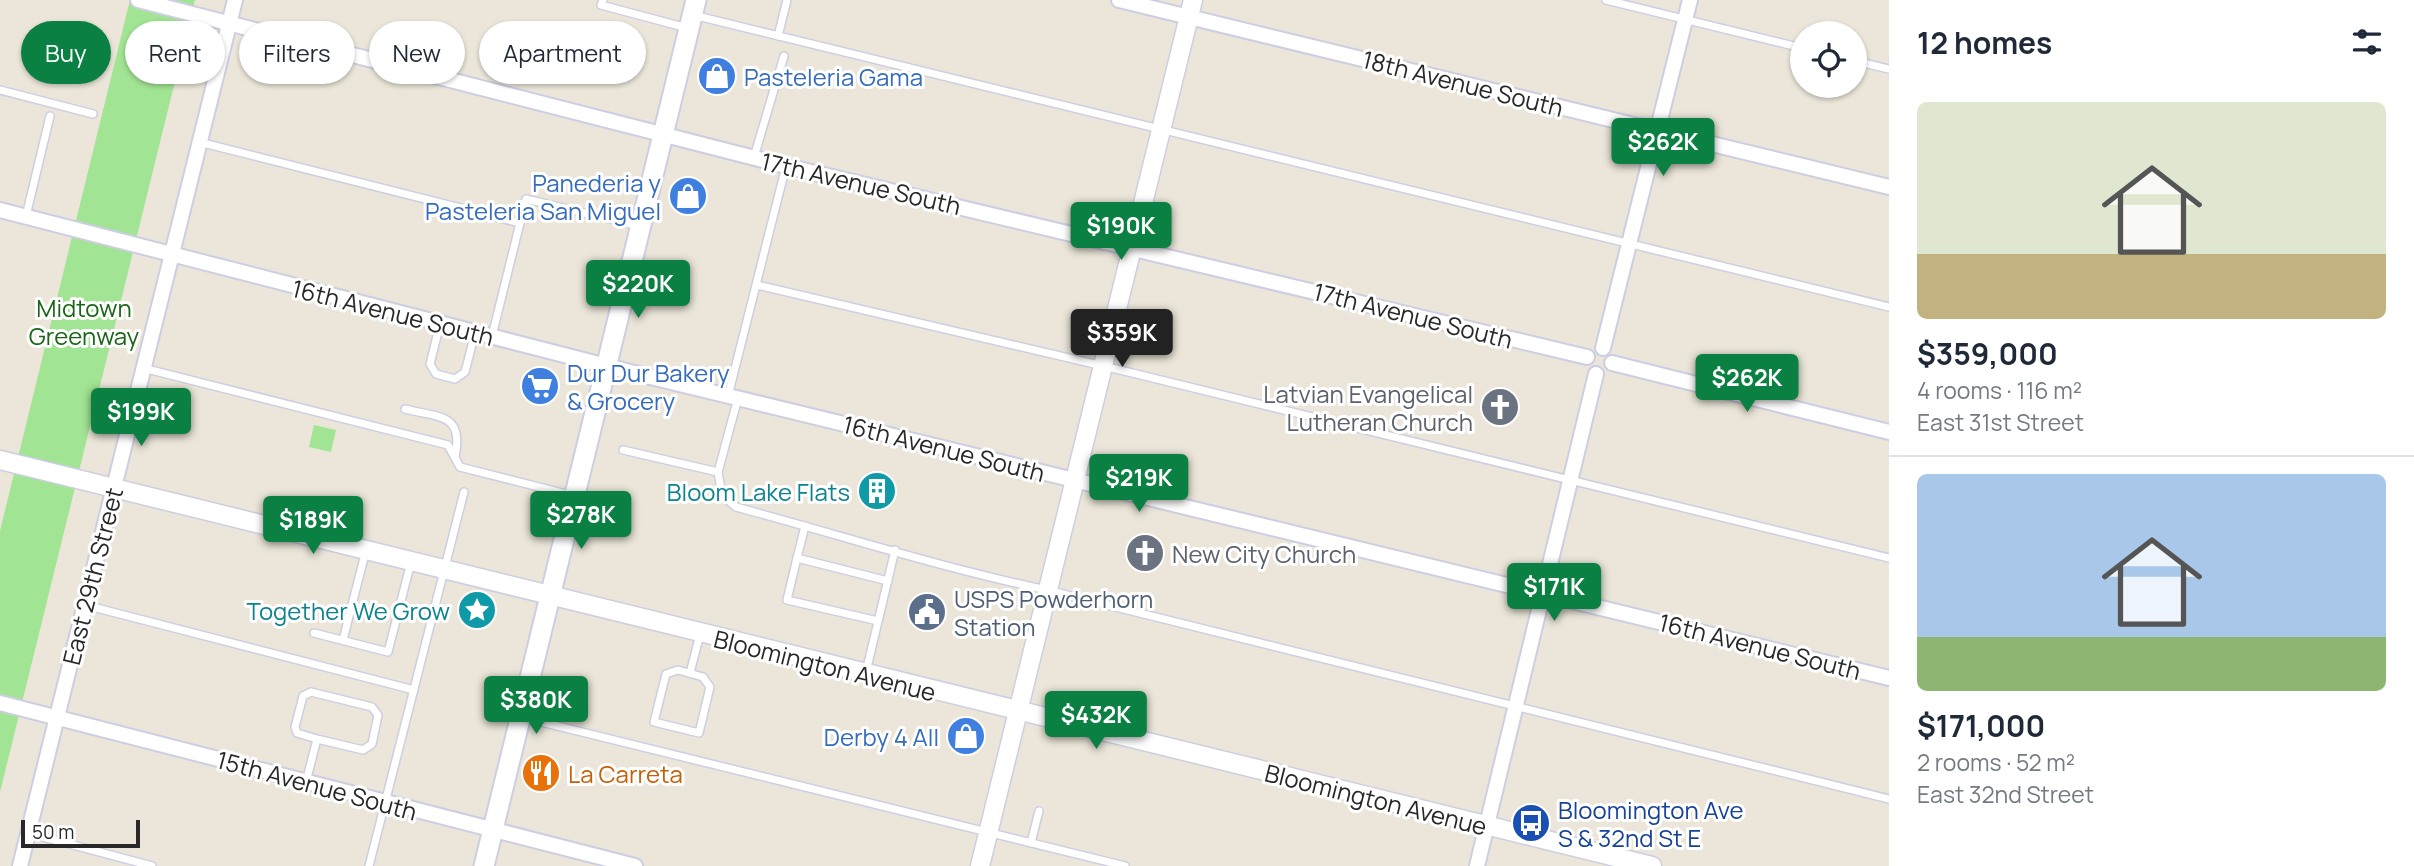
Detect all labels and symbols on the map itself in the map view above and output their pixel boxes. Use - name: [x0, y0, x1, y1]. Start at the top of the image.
- street label: 18th Avenue South: [1359, 42, 1567, 124]
- shop icon: Pasteleria Gama: [696, 55, 738, 97]
- place label: Pasteleria Gama: [744, 60, 923, 93]
- pin: $262K: [1614, 118, 1712, 178]
- street label: 17th Avenue South: [758, 144, 964, 222]
- place label: Panederia y Pasteleria San Miguel: [425, 166, 661, 227]
- shop icon: Panederia y Pasteleria San Miguel: [667, 175, 709, 217]
- pin: $190K: [1072, 202, 1170, 262]
- pin: $220K: [589, 260, 687, 320]
- street label: 16th Avenue South: [289, 271, 497, 353]
- street label: 17th Avenue South: [1310, 274, 1516, 356]
- park label: Midtown Greenway: [29, 291, 139, 352]
- pin: $359K: [1073, 310, 1171, 369]
- pin: $262K: [1698, 354, 1796, 414]
- place label: Dur Dur Bakery & Grocery: [567, 356, 730, 417]
- supermarket icon: Dur Dur Bakery & Grocery: [519, 365, 561, 407]
- place label: Latvian Evangelical Lutheran Church: [1263, 377, 1473, 438]
- church icon: Latvian Evangelical Lutheran Church: [1479, 386, 1521, 428]
- pin: $199K: [92, 388, 190, 448]
- street label: 16th Avenue South: [840, 407, 1048, 489]
- pin: $219K: [1090, 454, 1188, 514]
- building icon: Bloom Lake Flats: [856, 470, 898, 512]
- place label: Bloom Lake Flats: [667, 475, 850, 508]
- street label: East 29th Street: [54, 484, 130, 668]
- pin: $278K: [532, 491, 630, 551]
- pin: $189K: [264, 496, 362, 556]
- church icon: New City Church: [1124, 532, 1166, 574]
- place label: New City Church: [1172, 537, 1356, 570]
- pin: $171K: [1505, 564, 1603, 623]
- place label: USPS Powderhorn Station: [954, 582, 1153, 643]
- place icon: Together We Grow: [456, 589, 498, 631]
- public building icon: USPS Powderhorn Station: [906, 591, 948, 633]
- place label: Together We Grow: [247, 594, 450, 627]
- street label: 16th Avenue South: [1656, 605, 1864, 687]
- street label: Bloomington Avenue: [711, 621, 939, 709]
- pin: $380K: [487, 676, 585, 736]
- pin: $432K: [1047, 692, 1145, 751]
- shop icon: Derby 4 All: [945, 715, 987, 757]
- place label: Derby 4 All: [824, 720, 939, 753]
- street label: 15th Avenue South: [213, 742, 421, 828]
- restaurant icon: La Carreta: [520, 752, 562, 794]
- street label: Bloomington Avenue: [1262, 755, 1490, 843]
- place label: La Carreta: [568, 757, 683, 790]
- place label: Bloomington Ave S & 32nd St E: [1558, 793, 1744, 854]
- bus stop icon: Bloomington Ave S & 32nd St E: [1510, 802, 1552, 844]
- scale bar: [21, 817, 140, 849]

